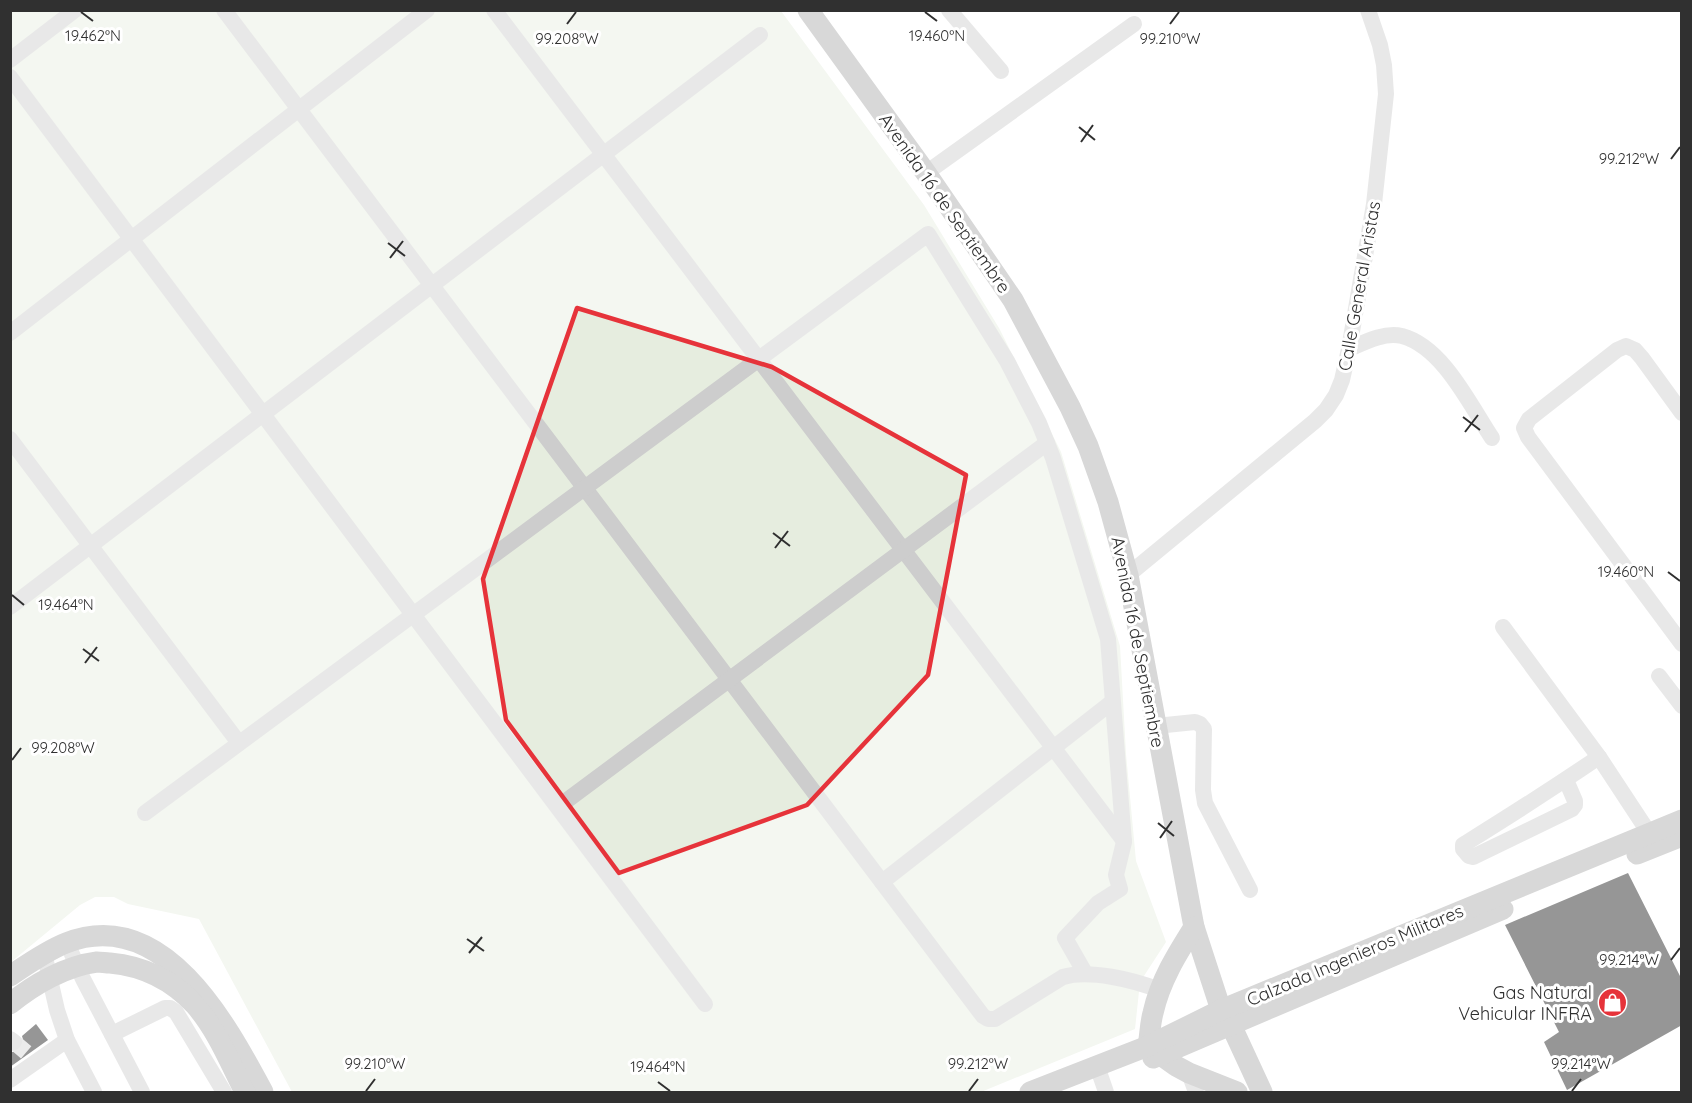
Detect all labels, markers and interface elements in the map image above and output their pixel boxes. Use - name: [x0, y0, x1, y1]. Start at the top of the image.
- text: 19.462°N: [65, 26, 121, 45]
- text: 19.460°N: [909, 26, 965, 45]
- text: 99.208°W: [535, 29, 599, 48]
- text: 99.210°W: [1139, 29, 1201, 48]
- street label: Avenida 16 de Septiembre: [874, 109, 1016, 297]
- text: 99.212°W: [1599, 149, 1660, 168]
- street label: Calle General Aristas: [1333, 199, 1385, 373]
- street label: Avenida 16 de Septiembre: [1106, 535, 1170, 749]
- text: 19.460°N: [1598, 562, 1654, 581]
- text: 19.464°N: [38, 595, 94, 614]
- text: 99.208°W: [31, 738, 95, 757]
- street label: Calzada Ingenieros Militares: [1243, 899, 1467, 1011]
- text: 99.214°W: [1599, 950, 1659, 969]
- place label: Gas Natural Vehicular INFRA: [1458, 981, 1592, 1025]
- shop icon: Gas Natural Vehicular INFRA: [1597, 986, 1629, 1018]
- text: 99.210°W: [344, 1054, 406, 1073]
- text: 99.212°W: [948, 1054, 1009, 1073]
- text: 99.214°W: [1551, 1054, 1611, 1073]
- text: 19.464°N: [630, 1057, 686, 1076]

